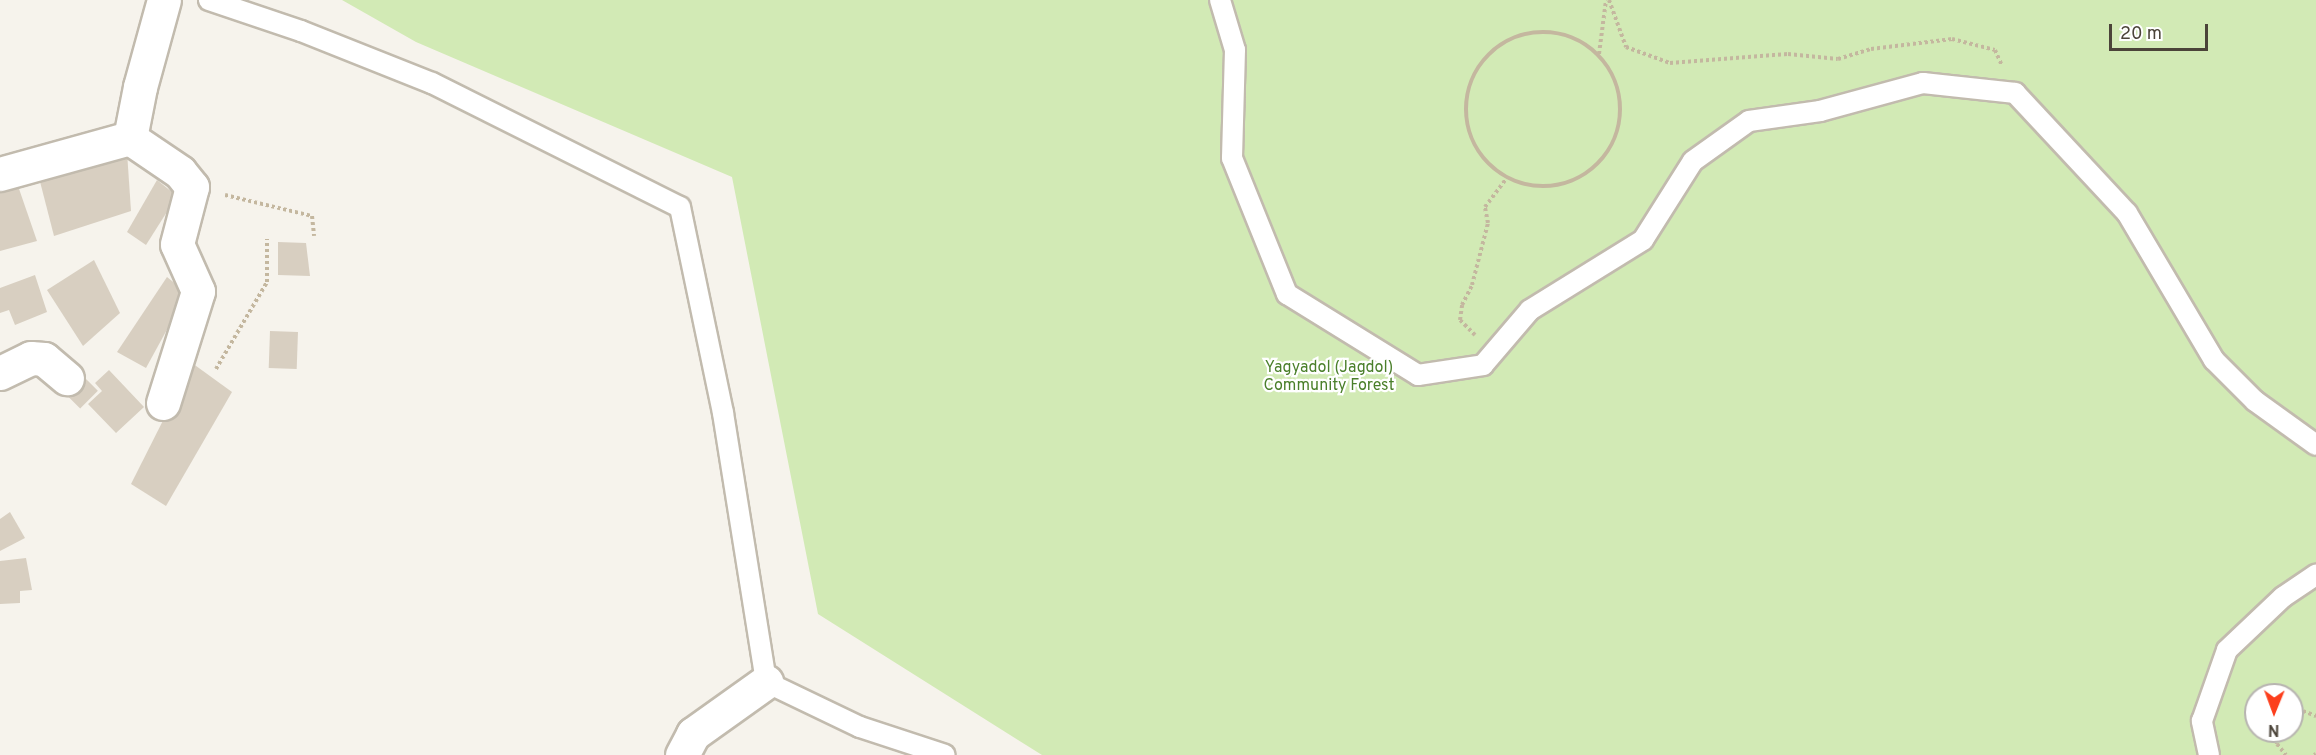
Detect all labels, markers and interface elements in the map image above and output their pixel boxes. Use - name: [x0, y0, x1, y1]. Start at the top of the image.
- scale bar: [2112, 12, 2211, 50]
- text: 20 m: [2120, 23, 2162, 46]
- park label: Yagyadol (Jagdol) Community Forest: [1264, 358, 1394, 396]
- north arrow: [2244, 683, 2304, 743]
- text: N: [2268, 719, 2280, 739]

